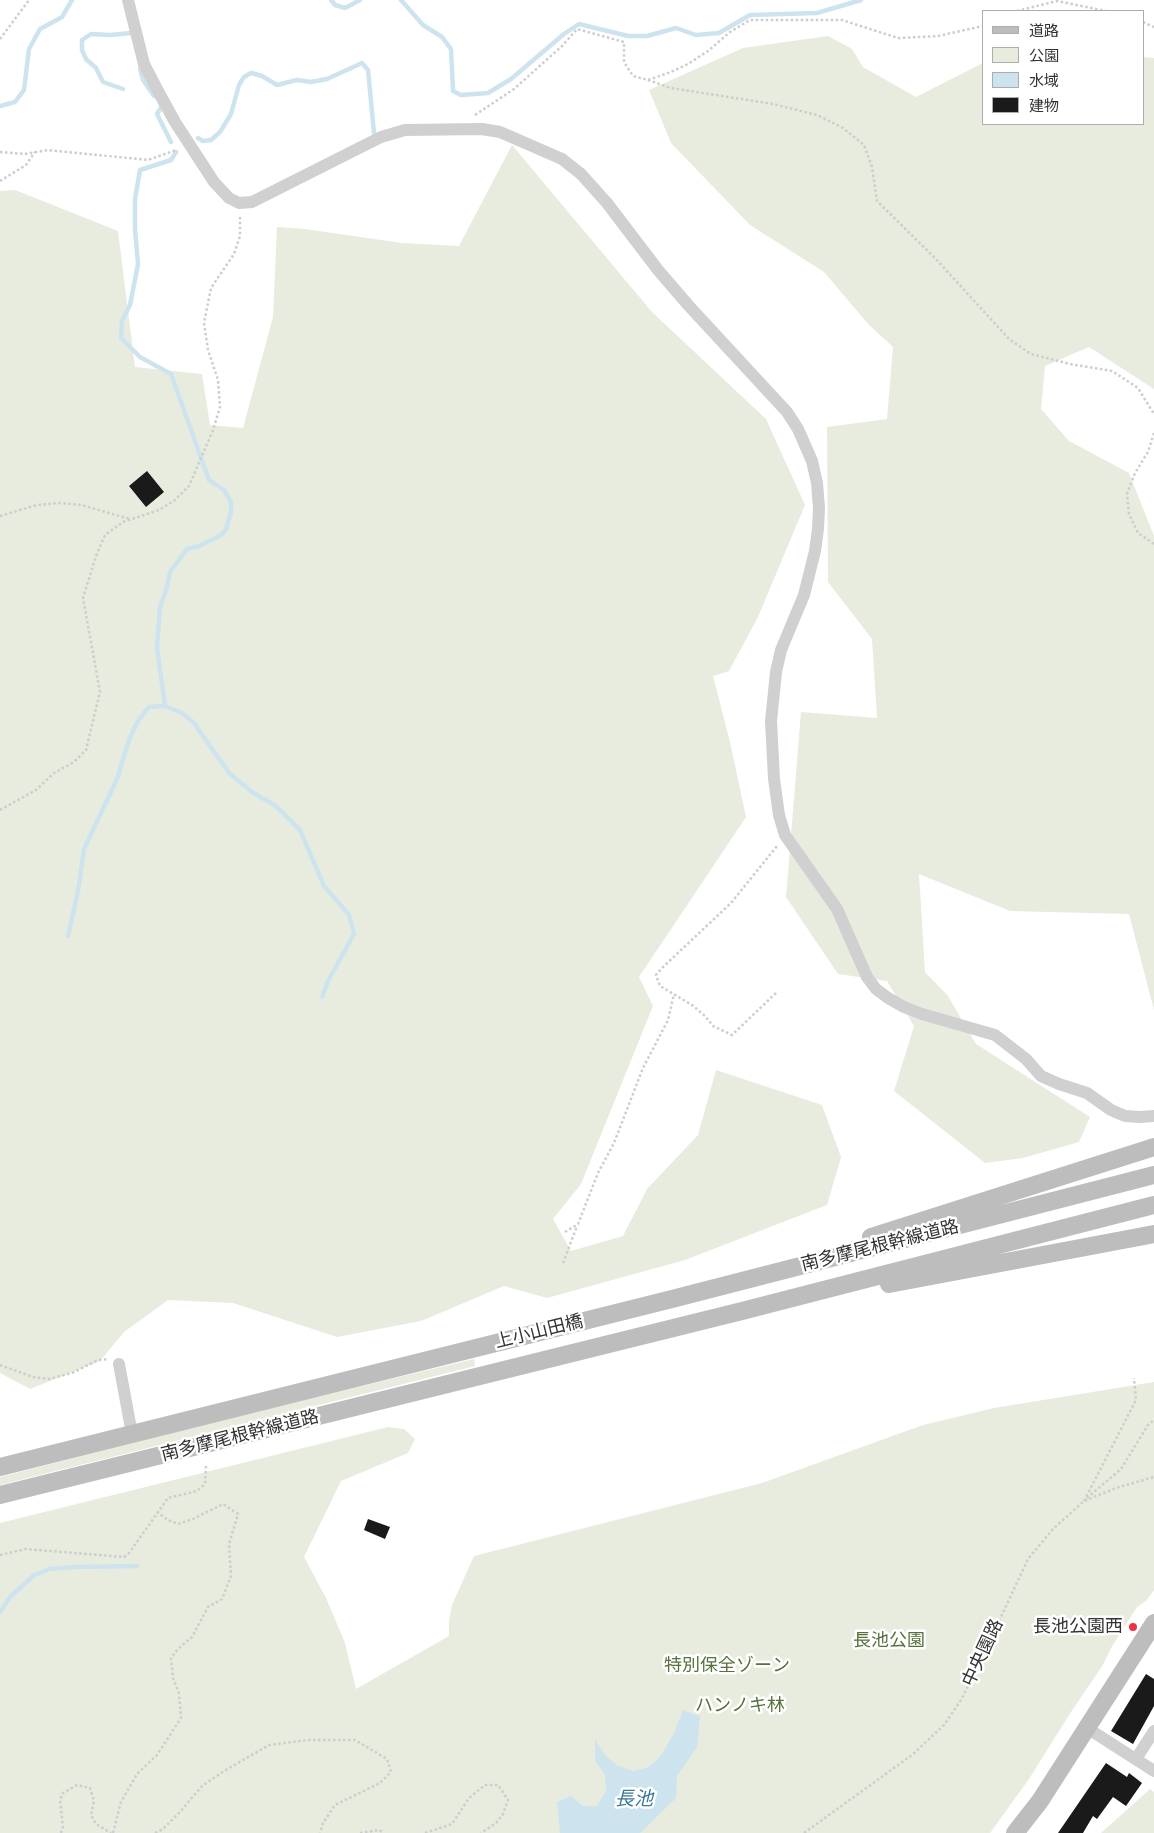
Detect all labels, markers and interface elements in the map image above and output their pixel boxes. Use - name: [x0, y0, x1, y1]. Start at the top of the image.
- legend: [982, 10, 1144, 125]
- text: 道路: [1029, 20, 1059, 40]
- text: 公園: [1029, 45, 1059, 65]
- text: 水域: [1029, 70, 1059, 90]
- text: 建物: [1029, 95, 1059, 115]
- street label: 南多摩尾根幹線道路: [799, 1216, 961, 1276]
- street label: 上小山田橋: [493, 1311, 585, 1353]
- street label: 南多摩尾根幹線道路: [159, 1406, 321, 1466]
- street label: 中央園路: [958, 1616, 1008, 1690]
- place label: 長池公園西: [1033, 1616, 1123, 1638]
- marker: 長池公園西: [1127, 1621, 1139, 1633]
- park label: 長池公園: [853, 1630, 925, 1652]
- park label: 特別保全ゾーン: [664, 1655, 790, 1677]
- park label: ハンノキ林: [695, 1695, 785, 1717]
- water label: 長池: [615, 1789, 653, 1811]

